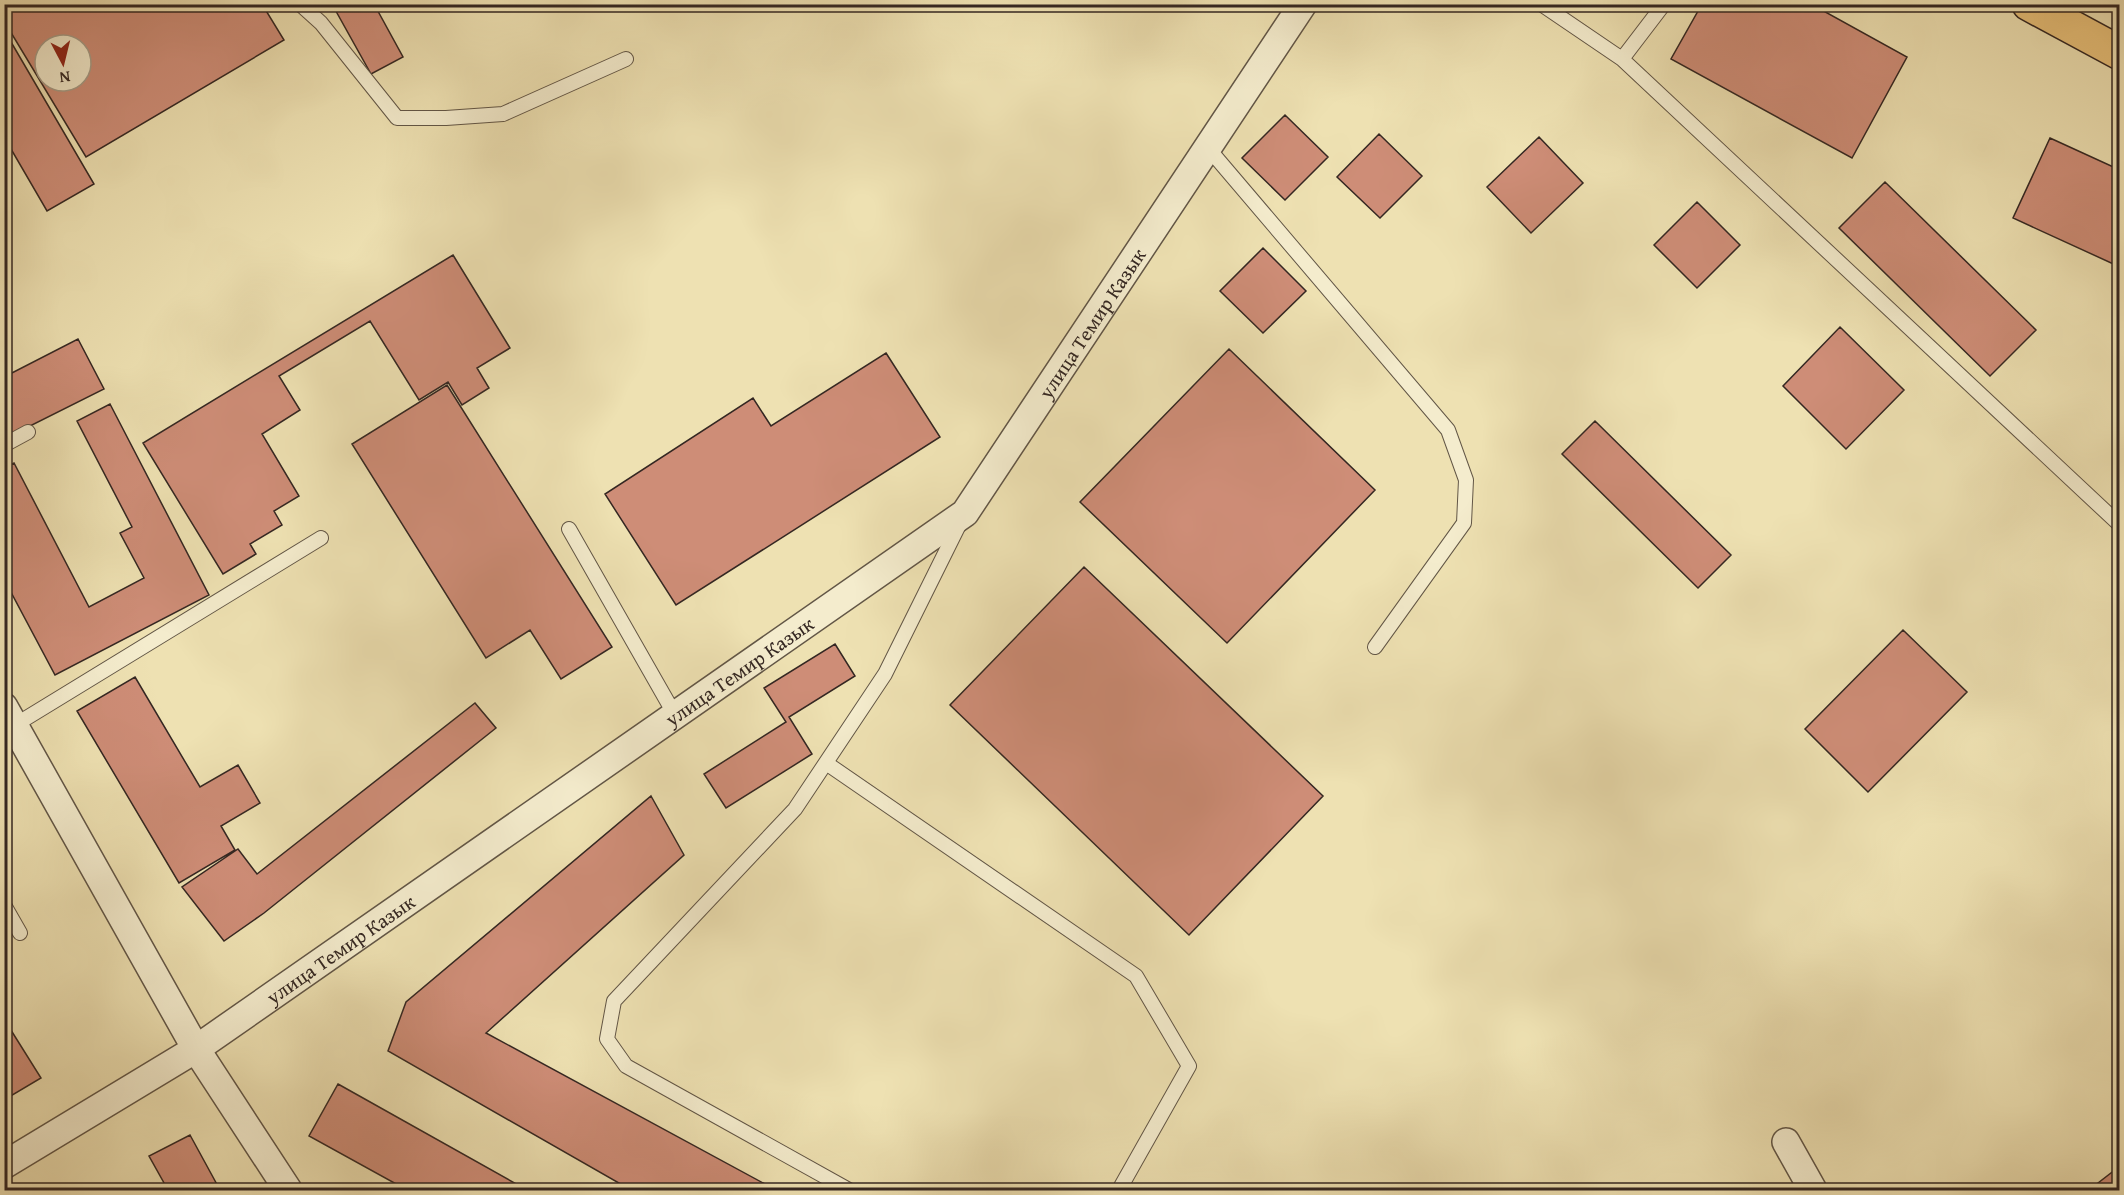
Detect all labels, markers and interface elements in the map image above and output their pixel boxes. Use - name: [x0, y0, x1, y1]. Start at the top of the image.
- north arrow: [33, 33, 93, 93]
- text: N: [58, 65, 72, 90]
- street label: улица Темир Казык: [1030, 241, 1152, 405]
- street label: улица Темир Казык: [658, 608, 820, 733]
- street label: улица Темир Казык: [259, 886, 421, 1011]

